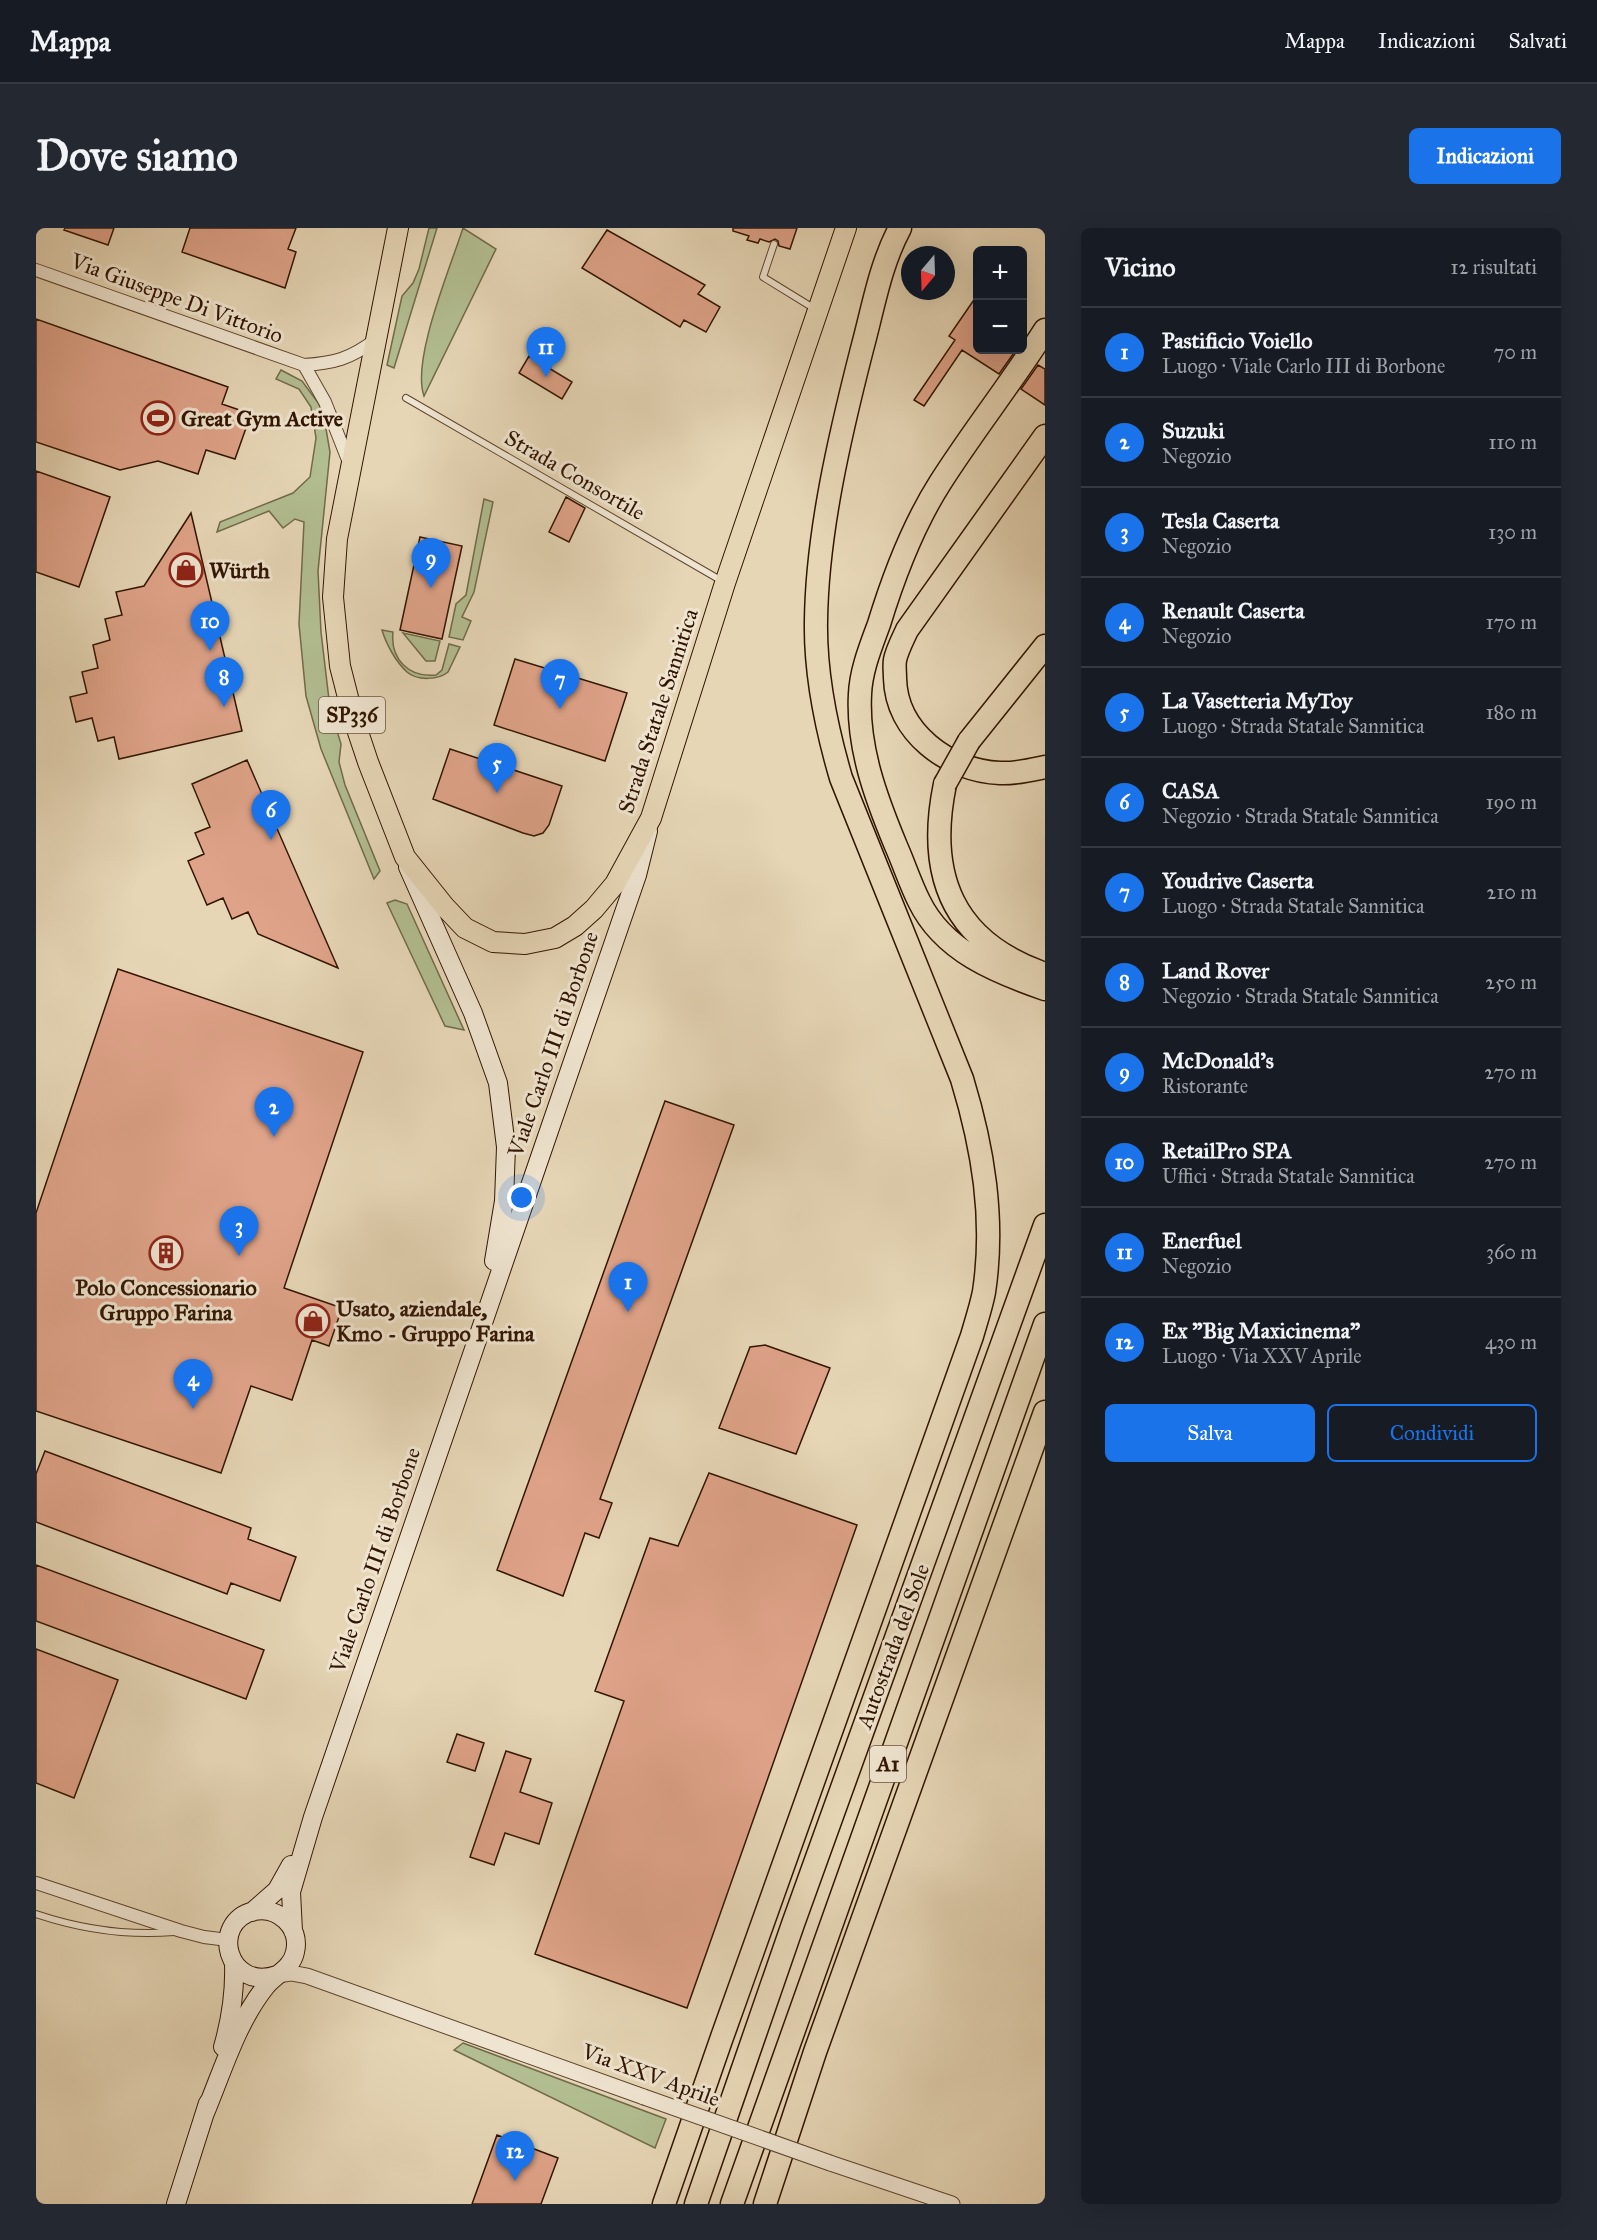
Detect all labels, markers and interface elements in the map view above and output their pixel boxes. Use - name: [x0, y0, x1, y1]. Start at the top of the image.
- text: Mappa: [30, 24, 111, 59]
- text: Mappa: [1285, 28, 1345, 54]
- text: Indicazioni: [1378, 28, 1476, 54]
- text: Salvati: [1509, 28, 1567, 54]
- button: Indicazioni: [1409, 128, 1561, 184]
- text: Dove siamo: [36, 130, 238, 182]
- north arrow: [901, 246, 955, 300]
- map controls: [973, 246, 1027, 354]
- button: +: [973, 246, 1027, 300]
- street label: Via Giuseppe Di Vittorio: [66, 247, 287, 349]
- text: Vicino: [1105, 251, 1176, 283]
- text: 12 risultati: [1451, 255, 1537, 279]
- button: −: [973, 300, 1027, 354]
- text: Pastificio Voiello: [1162, 327, 1313, 354]
- pin: 11: [526, 328, 566, 377]
- text: 1: [1121, 340, 1128, 364]
- text: 70 m: [1494, 340, 1537, 364]
- text: Luogo · Viale Carlo III di Borbone: [1162, 354, 1445, 378]
- sports icon: Great Gym Active: [140, 400, 176, 436]
- place label: Great Gym Active: [181, 405, 343, 432]
- text: Suzuki: [1162, 417, 1225, 444]
- street label: Strada Consortile: [500, 424, 650, 526]
- text: 2: [1120, 430, 1129, 454]
- text: 110 m: [1489, 430, 1537, 454]
- text: Negozio: [1162, 444, 1231, 468]
- text: Tesla Caserta: [1162, 507, 1279, 534]
- text: 3: [1121, 520, 1129, 544]
- text: 130 m: [1488, 520, 1537, 544]
- text: Negozio: [1162, 534, 1231, 558]
- pin: 9: [412, 538, 450, 588]
- shop icon: Würth: [168, 552, 204, 588]
- place label: Würth: [209, 557, 270, 584]
- text: Renault Caserta: [1162, 597, 1305, 624]
- pin: 10: [190, 602, 230, 651]
- street label: Strada Statale Sannitica: [612, 605, 704, 817]
- text: 4: [1119, 610, 1130, 634]
- text: 170 m: [1486, 610, 1537, 634]
- text: Negozio: [1162, 624, 1231, 648]
- pin: 8: [204, 658, 243, 707]
- pin: 7: [540, 660, 580, 709]
- text: La Vasetteria MyToy: [1162, 687, 1352, 714]
- road number: SP336: [319, 697, 385, 733]
- text: 5: [1120, 700, 1129, 724]
- text: 180 m: [1486, 700, 1537, 724]
- text: Luogo · Strada Statale Sannitica: [1162, 714, 1424, 738]
- pin: 5: [478, 744, 516, 793]
- text: CASA: [1162, 777, 1219, 804]
- pin: 6: [252, 790, 290, 840]
- text: 6: [1119, 790, 1130, 814]
- text: 190 m: [1486, 790, 1537, 814]
- text: Negozio · Strada Statale Sannitica: [1162, 804, 1439, 828]
- text: Youdrive Caserta: [1162, 867, 1314, 894]
- text: 7: [1119, 880, 1130, 904]
- text: 210 m: [1487, 880, 1537, 904]
- text: Luogo · Strada Statale Sannitica: [1162, 894, 1424, 918]
- street label: Viale Carlo III di Borbone: [501, 928, 604, 1161]
- text: Land Rover: [1162, 957, 1269, 984]
- text: 8: [1119, 970, 1130, 994]
- text: 250 m: [1485, 970, 1537, 994]
- text: Negozio · Strada Statale Sannitica: [1162, 984, 1439, 1008]
- text: McDonald's: [1162, 1047, 1274, 1074]
- text: 9: [1119, 1060, 1130, 1084]
- text: 270 m: [1484, 1060, 1537, 1084]
- text: Ristorante: [1162, 1074, 1248, 1098]
- pin: 2: [254, 1088, 294, 1137]
- text: RetailPro SPA: [1162, 1137, 1292, 1164]
- text: 10: [1115, 1150, 1134, 1174]
- text: 270 m: [1484, 1150, 1537, 1174]
- text: Uffici · Strada Statale Sannitica: [1162, 1164, 1415, 1188]
- your location: [507, 1183, 536, 1212]
- pin: 3: [220, 1206, 258, 1256]
- text: Enerfuel: [1162, 1227, 1241, 1254]
- building icon: Polo Concessionario Gruppo Farina: [148, 1235, 184, 1271]
- text: 11: [1117, 1240, 1132, 1264]
- text: 360 m: [1486, 1240, 1537, 1264]
- text: Negozio: [1162, 1254, 1231, 1278]
- pin: 1: [608, 1262, 648, 1312]
- place label: Polo Concessionario Gruppo Farina: [75, 1274, 257, 1326]
- place label: Usato, aziendale, Km0 - Gruppo Farina: [336, 1295, 535, 1347]
- shop icon: Usato, aziendale, Km0 - Gruppo Farina: [295, 1303, 331, 1339]
- text: Ex "Big Maxicinema": [1162, 1317, 1360, 1344]
- text: 12: [1116, 1330, 1133, 1354]
- text: 430 m: [1485, 1330, 1537, 1354]
- text: Luogo · Via XXV Aprile: [1162, 1344, 1362, 1368]
- pin: 4: [174, 1360, 212, 1409]
- button: Salva: [1105, 1404, 1315, 1462]
- button: Condividi: [1327, 1404, 1537, 1462]
- street label: Viale Carlo III di Borbone: [323, 1444, 426, 1677]
- street label: Autostrada del Sole: [850, 1560, 935, 1733]
- road number: A1: [870, 1746, 906, 1782]
- street label: Via XXV Aprile: [578, 2037, 724, 2112]
- pin: 12: [496, 2132, 534, 2181]

